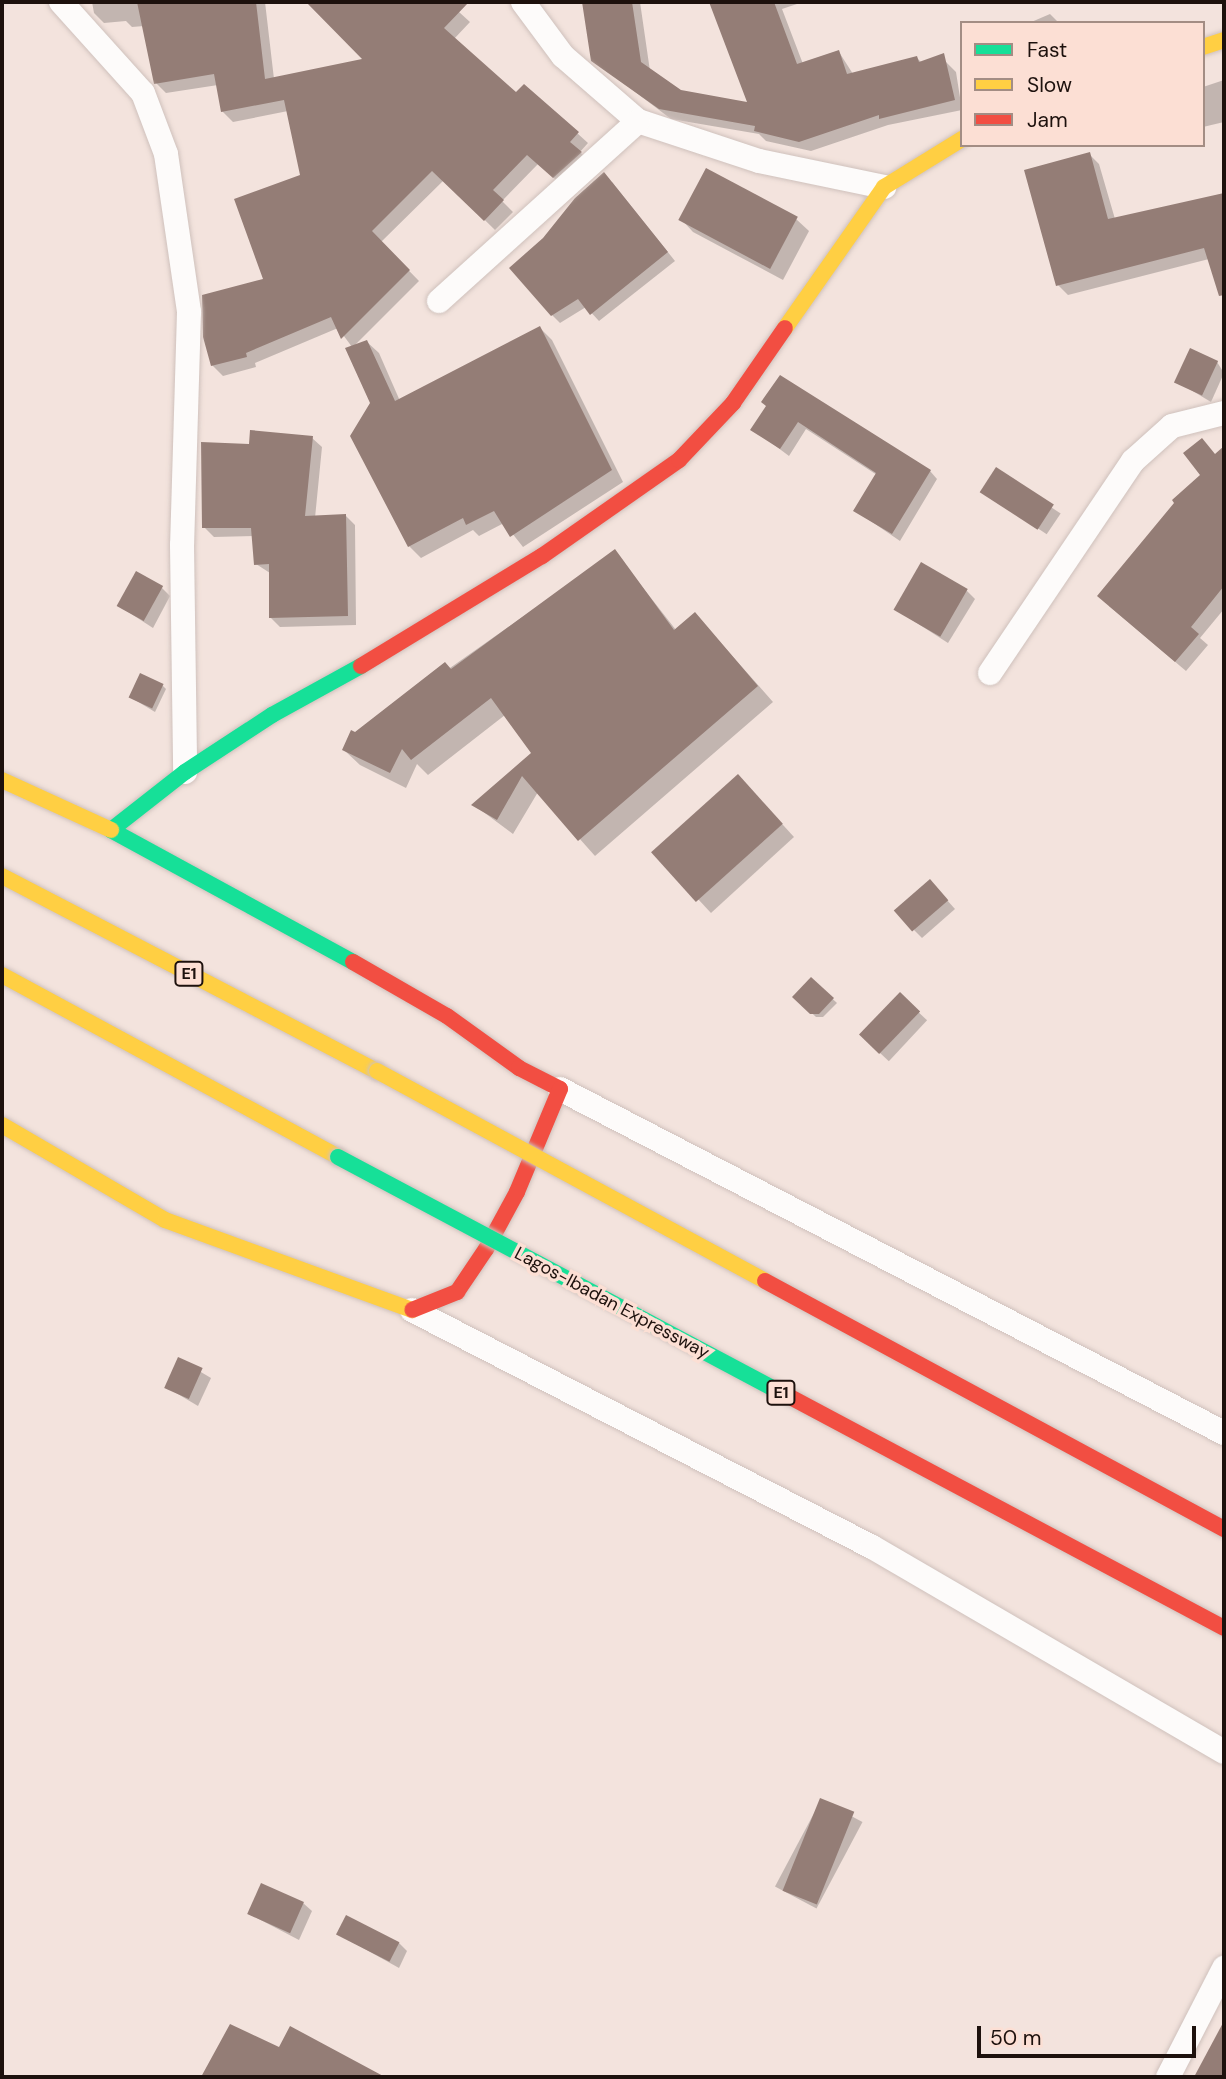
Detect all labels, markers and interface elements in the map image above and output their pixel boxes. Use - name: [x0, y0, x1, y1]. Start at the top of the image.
- legend: [960, 21, 1205, 147]
- text: Fast: [1027, 36, 1067, 64]
- text: Slow: [1027, 71, 1072, 99]
- text: Jam: [1027, 106, 1068, 134]
- road number: E1: [173, 962, 205, 986]
- street label: Lagos-Ibadan Expressway: [511, 1242, 713, 1364]
- road number: E1: [765, 1380, 797, 1406]
- scale bar: [981, 2012, 1200, 2056]
- text: 50 m: [990, 2024, 1041, 2052]

